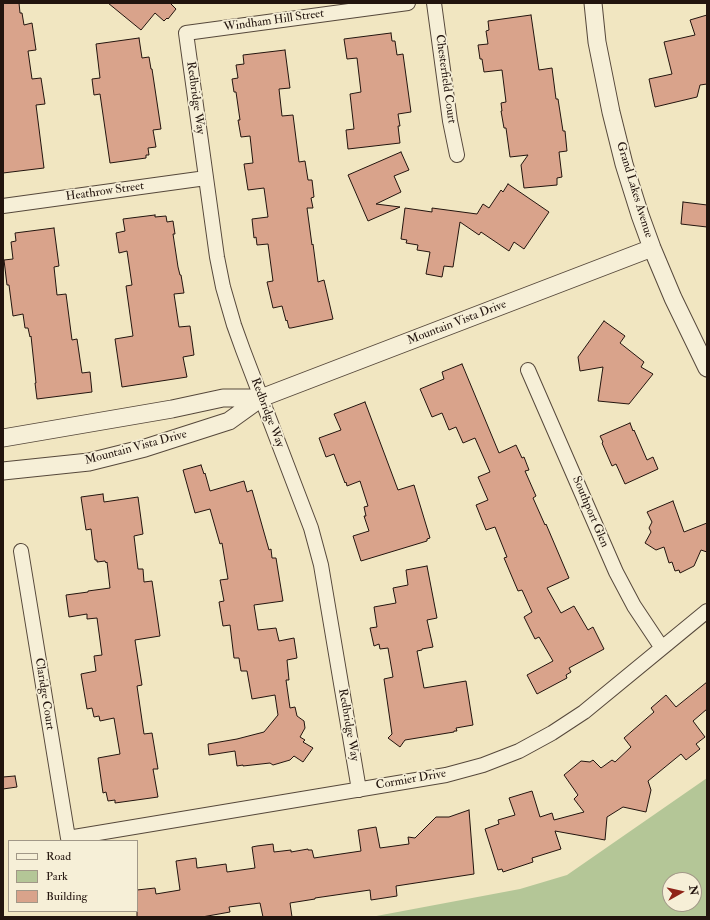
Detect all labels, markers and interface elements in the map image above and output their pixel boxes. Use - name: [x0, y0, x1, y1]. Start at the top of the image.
- street label: Windham Hill Street: [223, 7, 325, 35]
- street label: Chesterfield Court: [432, 34, 458, 124]
- street label: Redbridge Way: [183, 61, 207, 135]
- street label: Grand Lakes Avenue: [613, 140, 655, 240]
- street label: Heathrow Street: [65, 179, 145, 205]
- street label: Mountain Vista Drive: [406, 298, 508, 348]
- street label: Redbridge Way: [247, 376, 287, 450]
- street label: Mountain Vista Drive: [84, 427, 188, 469]
- street label: Southport Glen: [569, 474, 611, 550]
- street label: Claridge Court: [31, 657, 57, 731]
- street label: Redbridge Way: [335, 688, 361, 762]
- street label: Cormier Drive: [375, 767, 447, 793]
- legend: [8, 840, 138, 912]
- text: Road: [46, 849, 71, 864]
- text: Park: [46, 869, 68, 884]
- north arrow: [662, 872, 702, 912]
- text: N: [686, 885, 701, 896]
- text: Building: [46, 889, 87, 904]

